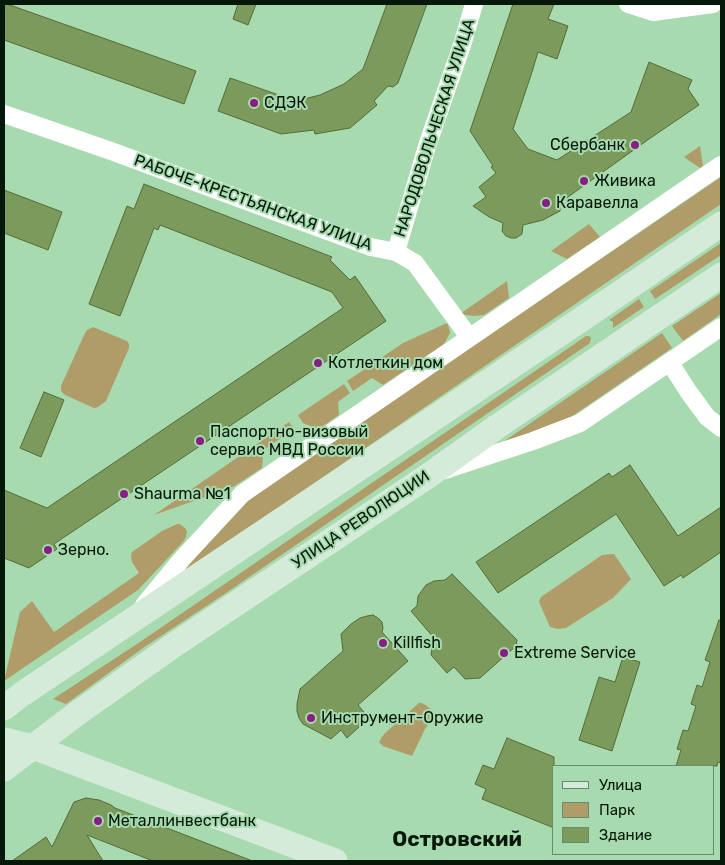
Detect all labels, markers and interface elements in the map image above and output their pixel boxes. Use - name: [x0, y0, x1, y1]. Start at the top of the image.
- street label: НАРОДОВОЛЬЧЕСКАЯ УЛИЦА: [391, 16, 479, 240]
- place label: СДЭК: [264, 93, 306, 113]
- marker: СДЭК: [248, 97, 260, 109]
- place label: Сбербанк: [550, 135, 625, 155]
- marker: Сбербанк: [629, 139, 641, 151]
- street label: РАБОЧЕ-КРЕСТЬЯНСКАЯ УЛИЦА: [131, 151, 375, 255]
- place label: Живика: [594, 171, 656, 191]
- marker: Живика: [578, 175, 590, 187]
- place label: Каравелла: [556, 193, 639, 213]
- marker: Каравелла: [540, 197, 552, 209]
- place label: Котлеткин дом: [328, 353, 443, 373]
- marker: Котлеткин дом: [312, 357, 324, 369]
- place label: Паспортно-визовый сервис МВД России: [210, 422, 368, 460]
- marker: Паспортно-визовый сервис МВД России: [194, 435, 206, 447]
- street label: УЛИЦА РЕВОЛЮЦИИ: [289, 467, 433, 573]
- place label: Shaurma №1: [134, 484, 231, 504]
- marker: Shaurma №1: [118, 488, 130, 500]
- place label: Зерно.: [58, 540, 109, 560]
- marker: Зерно.: [42, 544, 54, 556]
- place label: Killfish: [393, 633, 441, 653]
- marker: Killfish: [377, 637, 389, 649]
- place label: Extreme Service: [514, 643, 636, 663]
- marker: Extreme Service: [498, 647, 510, 659]
- place label: Инструмент-Оружие: [321, 708, 483, 728]
- marker: Инструмент-Оружие: [305, 712, 317, 724]
- legend: [552, 765, 715, 855]
- text: Улица: [599, 776, 642, 794]
- text: Парк: [599, 801, 635, 819]
- place label: Металлинвестбанк: [108, 811, 256, 831]
- marker: Металлинвестбанк: [92, 815, 104, 827]
- text: Здание: [599, 826, 652, 844]
- district label: Островский: [392, 827, 522, 853]

